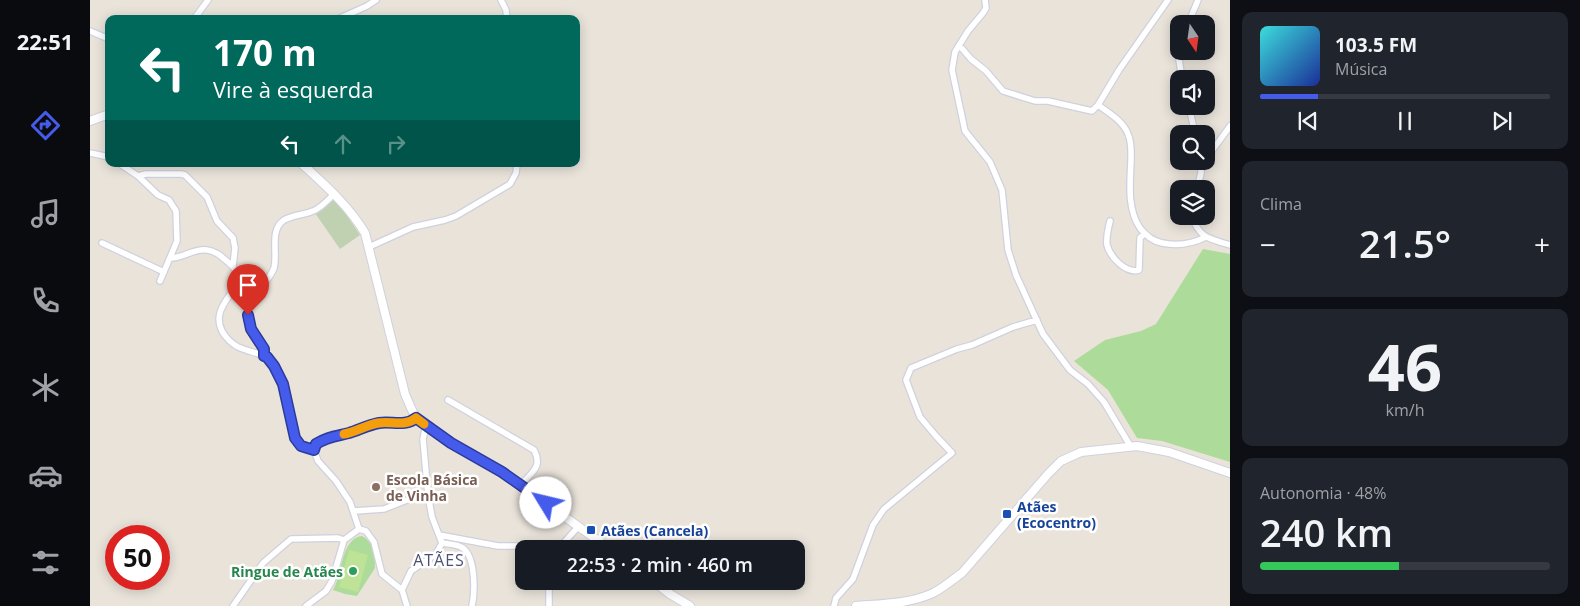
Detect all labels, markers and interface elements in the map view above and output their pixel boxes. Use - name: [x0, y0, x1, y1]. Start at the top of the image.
- north arrow: [1170, 15, 1215, 60]
- map controls: [1170, 15, 1215, 225]
- text: 22:51: [17, 26, 73, 56]
- text: 170 m: [213, 29, 317, 76]
- text: 103.5 FM: [1335, 32, 1417, 58]
- icon: left: [130, 35, 195, 100]
- text: Música: [1335, 58, 1387, 80]
- button: sound: [1170, 70, 1215, 115]
- text: Vire à esquerda: [213, 74, 374, 104]
- icon: previous: [1294, 107, 1322, 135]
- icon: pause: [1391, 107, 1419, 135]
- icon: next: [1488, 107, 1516, 135]
- icon: directions: [28, 108, 63, 143]
- button: search: [1170, 125, 1215, 170]
- icon: left: [276, 130, 304, 158]
- icon: ahead: [329, 130, 357, 158]
- icon: right: [382, 130, 410, 158]
- button: layers: [1170, 180, 1215, 225]
- text: Clima: [1260, 193, 1302, 215]
- icon: music: [28, 196, 63, 231]
- text: 21.5°: [1359, 217, 1451, 269]
- text: −: [1260, 225, 1276, 263]
- text: +: [1534, 225, 1550, 263]
- pin: [227, 264, 269, 315]
- icon: arrive: [234, 271, 262, 299]
- icon: phone: [28, 283, 63, 318]
- text: 46: [1368, 322, 1442, 410]
- icon: climate: [28, 370, 63, 405]
- text: km/h: [1386, 399, 1424, 421]
- icon: car: [28, 458, 63, 493]
- place label: Escola Básica de Vinha: [386, 470, 478, 505]
- position arrow: [519, 476, 571, 528]
- marker: Escola Básica de Vinha: [370, 481, 382, 493]
- text: Autonomia · 48%: [1260, 482, 1386, 504]
- place label: Atães (Ecocentro): [1017, 497, 1096, 532]
- text: 240 km: [1260, 506, 1393, 558]
- marker: Atães (Ecocentro): [1001, 508, 1013, 520]
- place label: Atães (Cancela): [601, 521, 709, 540]
- marker: Atães (Cancela): [585, 524, 597, 536]
- speed limit sign: 50: [105, 525, 170, 590]
- icon: filters: [28, 545, 63, 580]
- district label: ATÃES: [413, 549, 465, 571]
- text: 22:53 · 2 min · 460 m: [567, 552, 753, 578]
- place label: Ringue de Atães: [231, 562, 343, 581]
- marker: Ringue de Atães: [347, 565, 359, 577]

